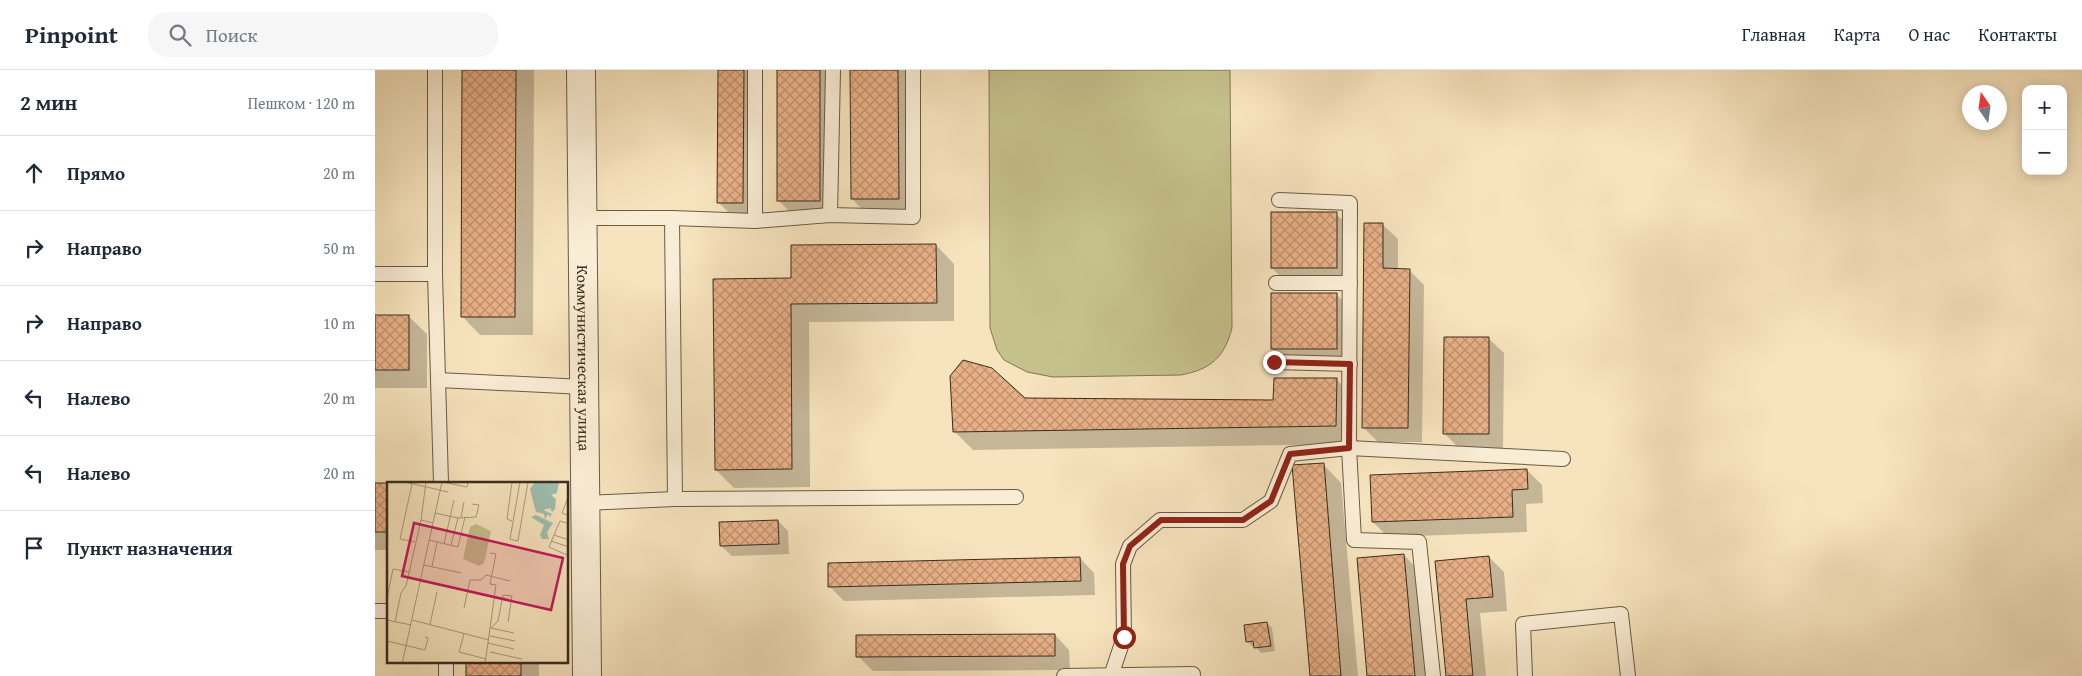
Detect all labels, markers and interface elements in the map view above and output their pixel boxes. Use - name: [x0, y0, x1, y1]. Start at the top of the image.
- search box: [148, 12, 498, 57]
- text: Pinpoint: [25, 17, 118, 52]
- icon: search: [166, 21, 194, 49]
- text: Поиск: [206, 21, 257, 49]
- text: Главная: [1742, 21, 1806, 48]
- text: Карта: [1834, 21, 1880, 48]
- text: О нас: [1908, 21, 1950, 48]
- text: Контакты: [1978, 21, 2057, 48]
- north arrow: [1962, 85, 2007, 130]
- map controls: [2022, 85, 2067, 175]
- button: +: [2022, 85, 2067, 130]
- text: 2 мин: [20, 87, 77, 118]
- text: Пешком · 120 m: [248, 91, 355, 115]
- button: −: [2022, 130, 2067, 175]
- icon: ahead: [20, 159, 48, 187]
- text: Прямо: [67, 159, 125, 187]
- text: 20 m: [323, 161, 355, 185]
- icon: right: [20, 234, 48, 262]
- text: Направо: [67, 234, 142, 262]
- text: 50 m: [323, 236, 355, 260]
- street label: Коммунистическая улица: [571, 265, 597, 452]
- icon: right: [20, 309, 48, 337]
- text: Направо: [67, 309, 142, 337]
- text: 10 m: [323, 311, 355, 335]
- route end: [1263, 351, 1286, 374]
- icon: left: [20, 384, 48, 412]
- text: Налево: [67, 384, 130, 412]
- text: 20 m: [323, 386, 355, 410]
- icon: left: [20, 459, 48, 487]
- text: Налево: [67, 459, 130, 487]
- text: 20 m: [323, 461, 355, 485]
- inset map: [387, 482, 569, 664]
- icon: arrive: [20, 534, 48, 562]
- text: Пункт назначения: [67, 534, 233, 562]
- route start: [1113, 626, 1136, 649]

